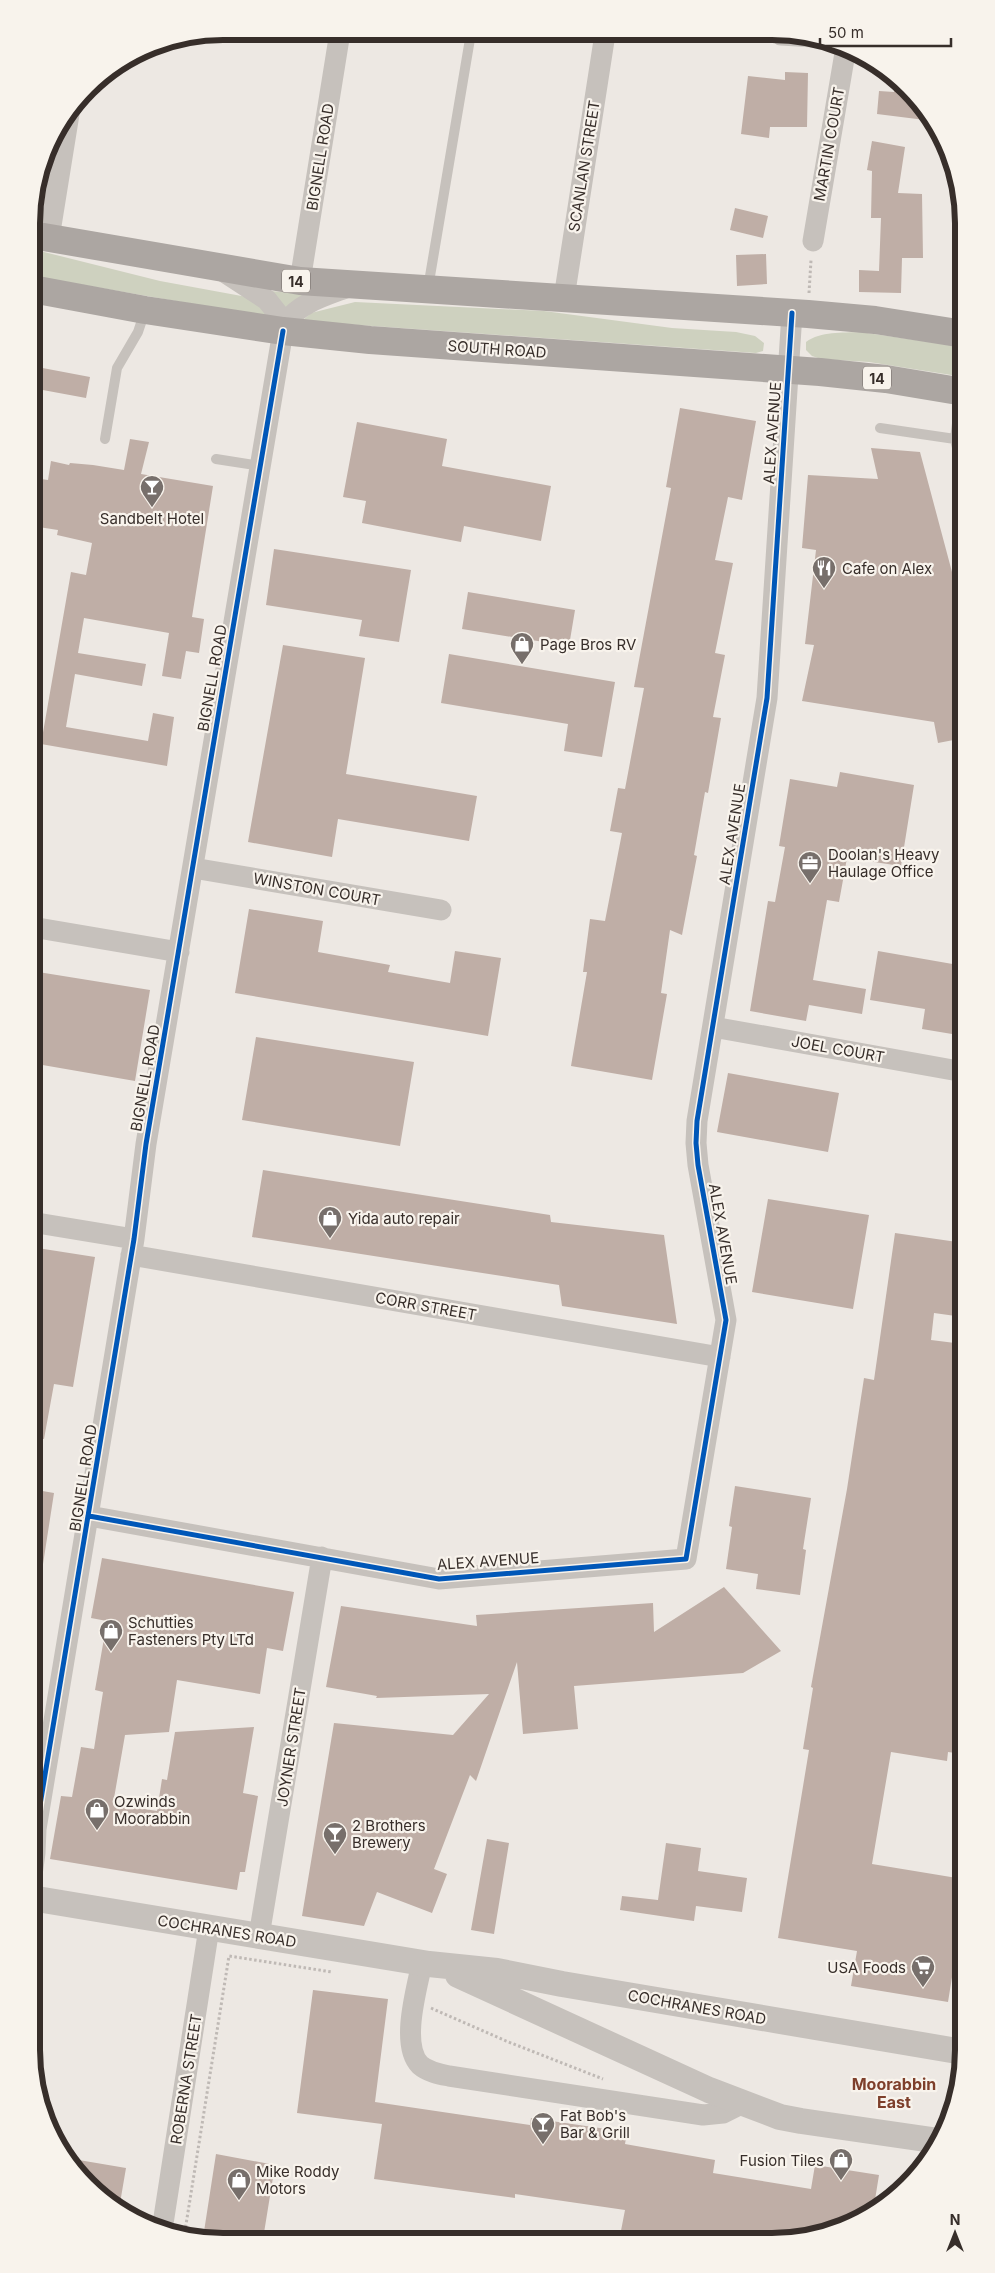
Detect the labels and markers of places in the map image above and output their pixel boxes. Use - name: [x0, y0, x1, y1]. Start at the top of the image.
- bar icon: Sandbelt Hotel: [139, 474, 165, 508]
- place label: Sandbelt Hotel: [100, 509, 204, 528]
- restaurant icon: Cafe on Alex: [811, 555, 837, 589]
- place label: Cafe on Alex: [842, 559, 932, 578]
- shop icon: Page Bros RV: [509, 631, 535, 665]
- place label: Page Bros RV: [540, 635, 636, 654]
- place label: Doolan's Heavy Haulage Office: [828, 845, 940, 881]
- office icon: Doolan's Heavy Haulage Office: [797, 850, 823, 884]
- shop icon: Yida auto repair: [317, 1205, 343, 1239]
- place label: Yida auto repair: [348, 1209, 460, 1228]
- place label: Schutties Fasteners Pty LTd: [128, 1613, 254, 1649]
- shop icon: Schutties Fasteners Pty LTd: [98, 1618, 124, 1652]
- place label: Ozwinds Moorabbin: [114, 1792, 190, 1828]
- shop icon: Ozwinds Moorabbin: [84, 1797, 110, 1831]
- place label: 2 Brothers Brewery: [352, 1816, 426, 1852]
- bar icon: 2 Brothers Brewery: [322, 1821, 348, 1855]
- supermarket icon: USA Foods: [910, 1954, 936, 1988]
- place label: USA Foods: [827, 1958, 906, 1977]
- place label: Fat Bob's Bar & Grill: [560, 2106, 630, 2142]
- bar icon: Fat Bob's Bar & Grill: [530, 2111, 556, 2145]
- shop icon: Fusion Tiles: [828, 2147, 854, 2181]
- place label: Fusion Tiles: [740, 2151, 824, 2170]
- place label: Mike Roddy Motors: [256, 2162, 340, 2198]
- shop icon: Mike Roddy Motors: [226, 2167, 252, 2201]

